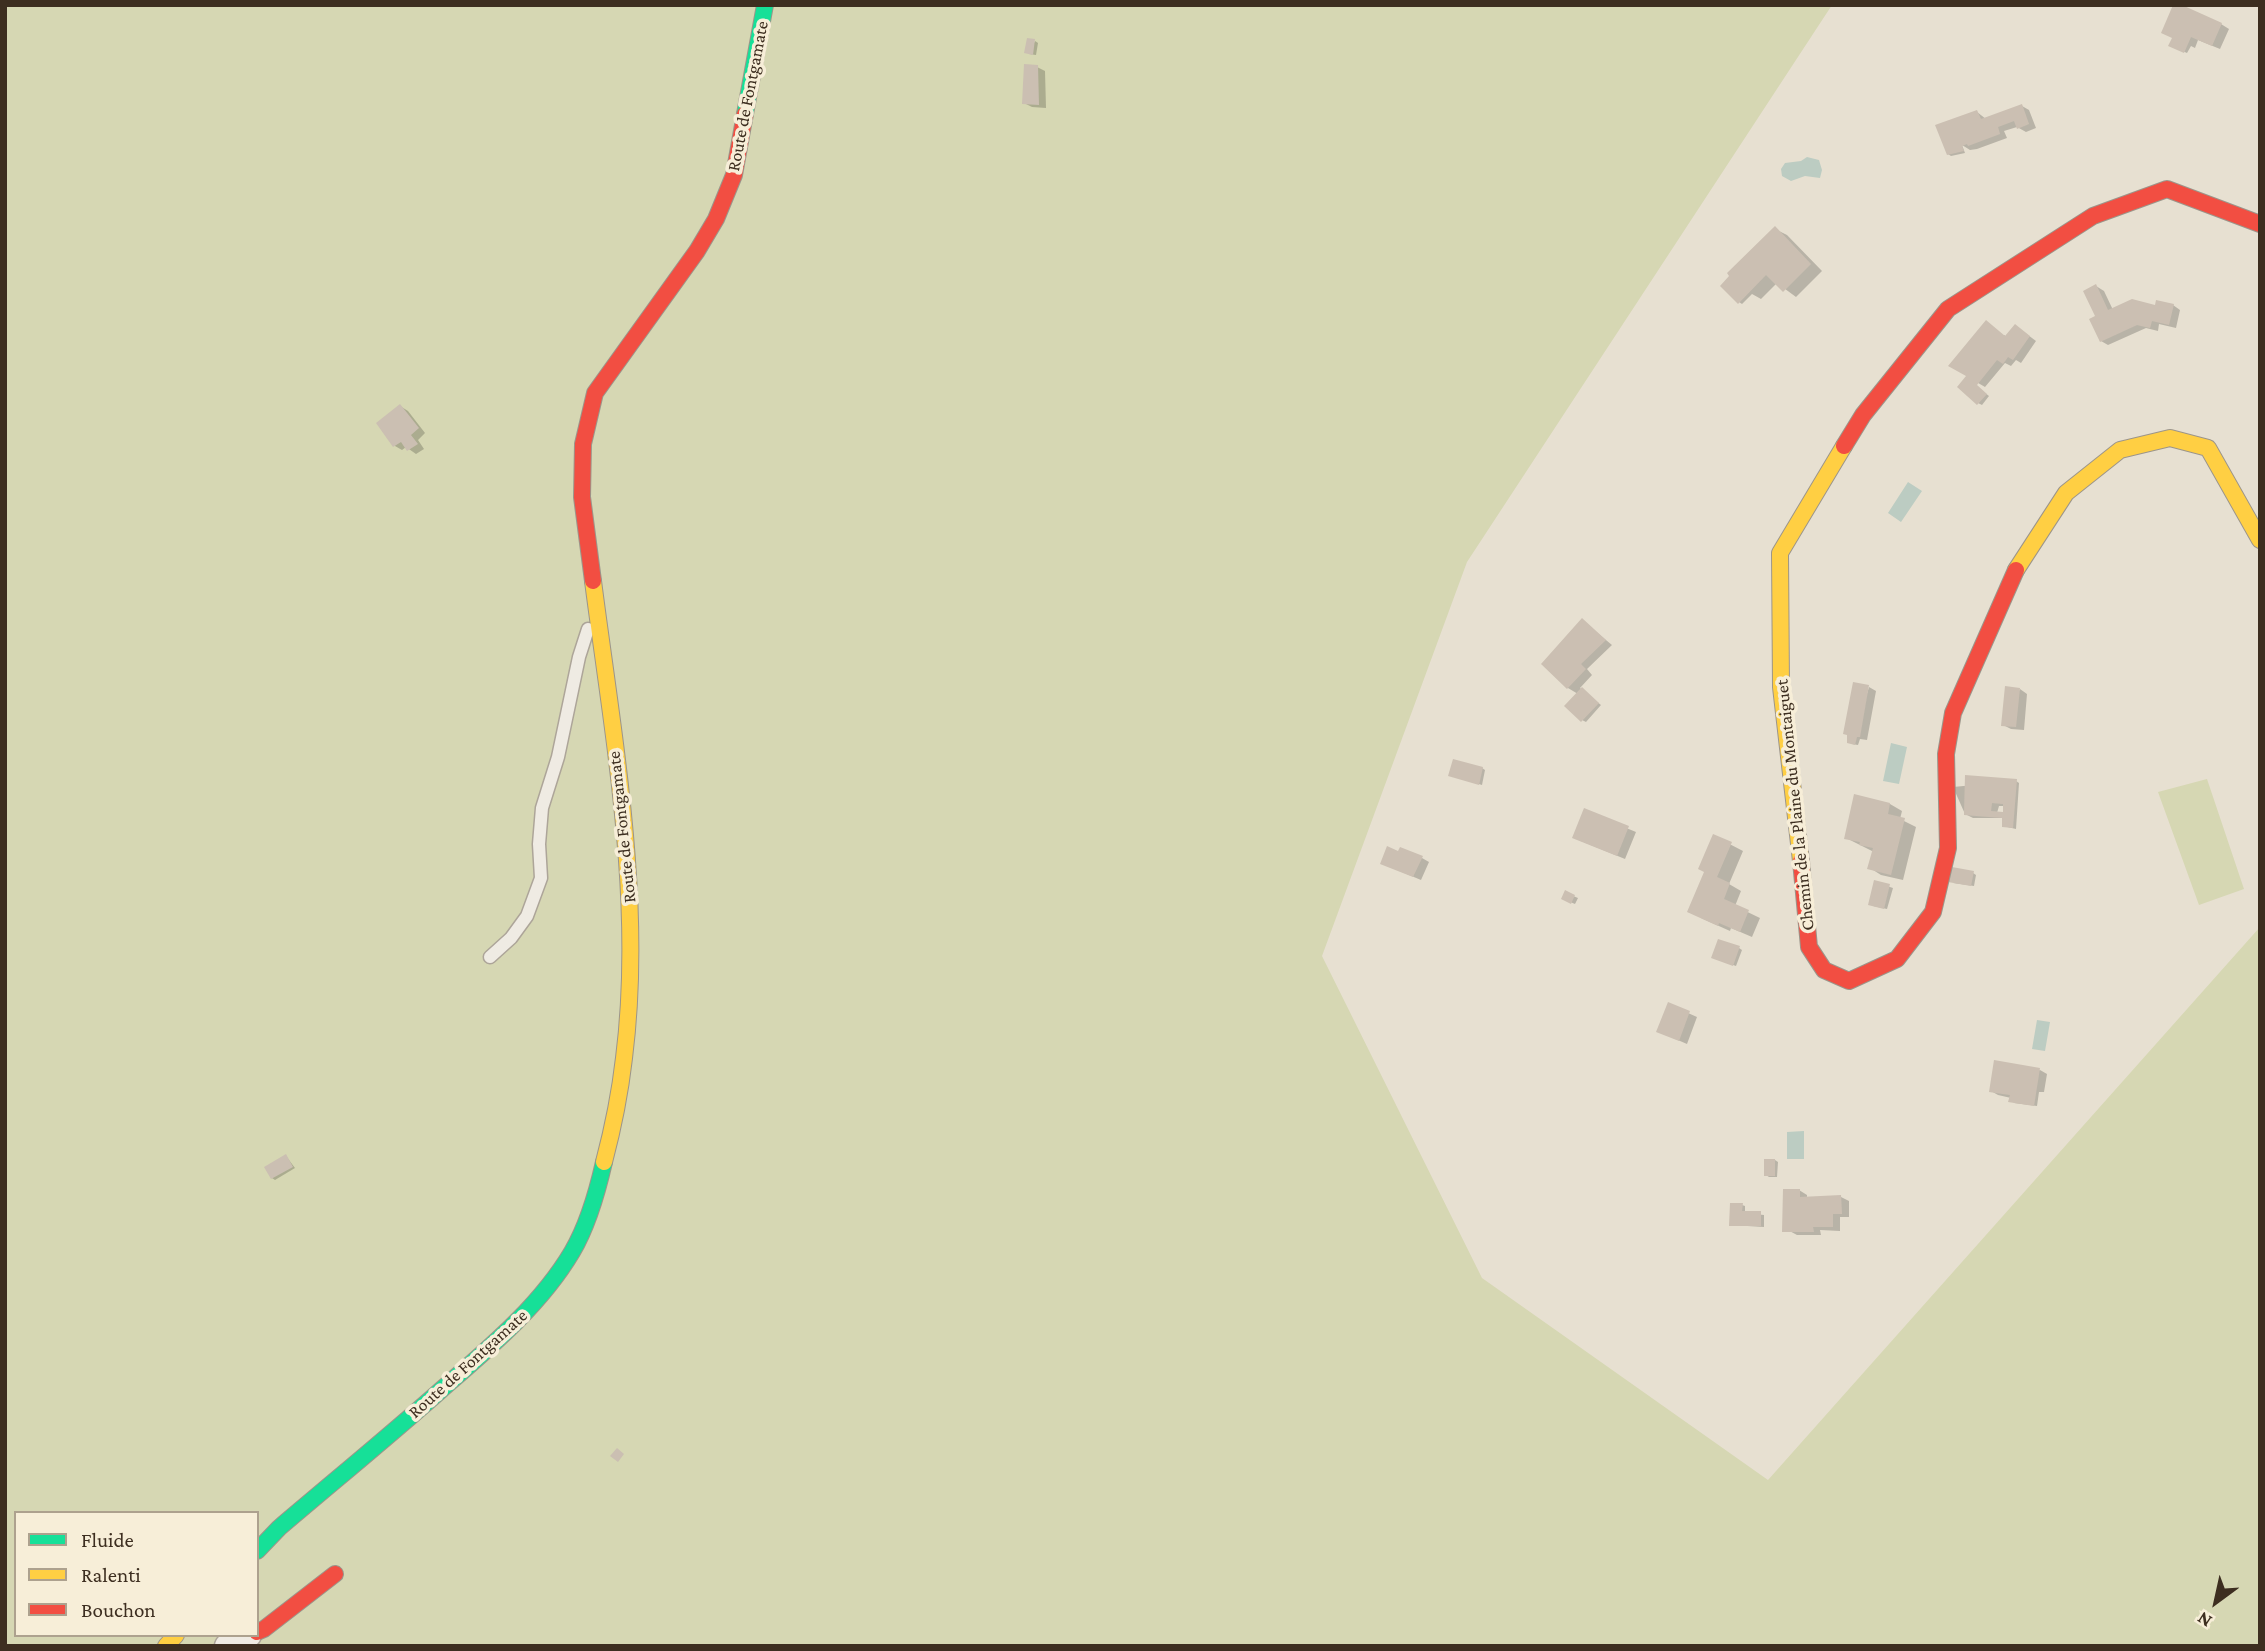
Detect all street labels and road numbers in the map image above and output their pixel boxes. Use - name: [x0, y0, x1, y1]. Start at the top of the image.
- street label: Route de Fontgamate: [723, 19, 773, 173]
- street label: Chemin de la Plaine du Montaiguet: [1771, 678, 1819, 932]
- street label: Route de Fontgamate: [603, 750, 641, 904]
- street label: Route de Fontgamate: [404, 1305, 532, 1423]

